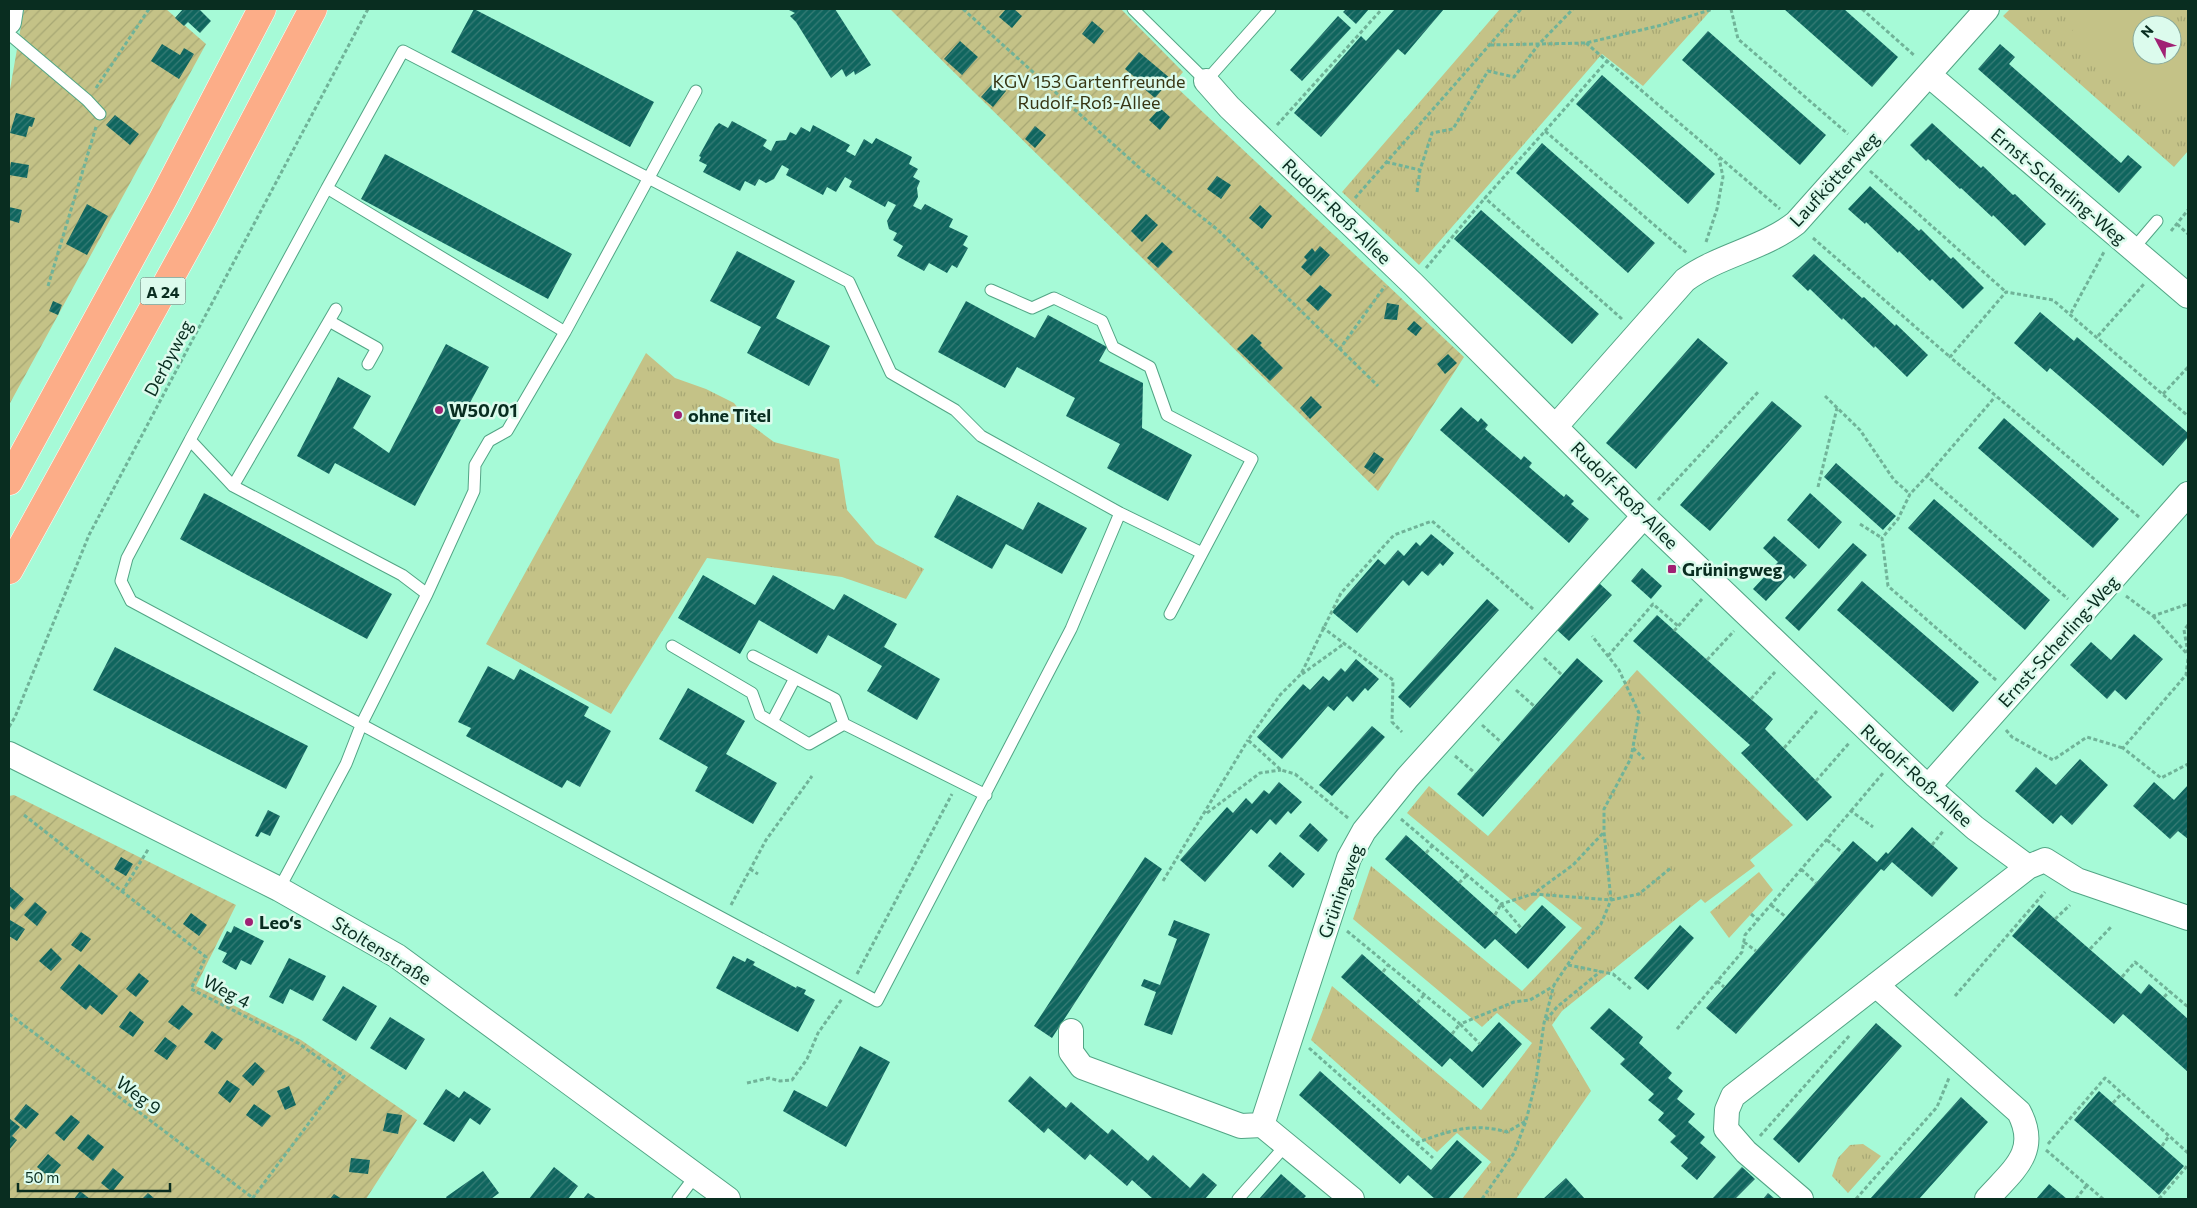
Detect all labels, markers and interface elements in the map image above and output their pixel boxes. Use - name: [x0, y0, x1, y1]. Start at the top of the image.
- north arrow: [2132, 15, 2182, 65]
- text: N: [2137, 22, 2157, 41]
- park label: KGV 153 Gartenfreunde Rudolf-Roß-Allee: [993, 70, 1185, 113]
- street label: Ernst-Scherling-Weg: [1987, 123, 2131, 249]
- street label: Laufkötterweg: [1785, 127, 1884, 231]
- street label: Rudolf-Roß-Allee: [1278, 153, 1396, 269]
- road number: A 24: [140, 278, 186, 304]
- street label: Derbyweg: [139, 316, 197, 400]
- place label: W50/01: [449, 399, 518, 421]
- marker: W50/01: [433, 404, 445, 416]
- place label: ohne Titel: [688, 404, 771, 426]
- marker: ohne Titel: [672, 409, 684, 421]
- street label: Rudolf-Roß-Allee: [1567, 437, 1683, 553]
- place label: Grüningweg: [1682, 558, 1783, 580]
- marker: Grüningweg: [1666, 563, 1678, 575]
- street label: Ernst-Scherling-Weg: [1993, 570, 2123, 711]
- street label: Rudolf-Roß-Allee: [1857, 719, 1977, 831]
- street label: Grüningweg: [1313, 841, 1367, 941]
- place label: Leo‘s: [259, 911, 302, 933]
- street label: Stoltenstraße: [329, 911, 435, 989]
- marker: Leo‘s: [243, 916, 255, 928]
- street label: Weg 4: [199, 969, 255, 1013]
- street label: Weg 9: [112, 1071, 166, 1119]
- scale bar: [18, 1160, 170, 1192]
- text: 50 m: [25, 1168, 59, 1186]

